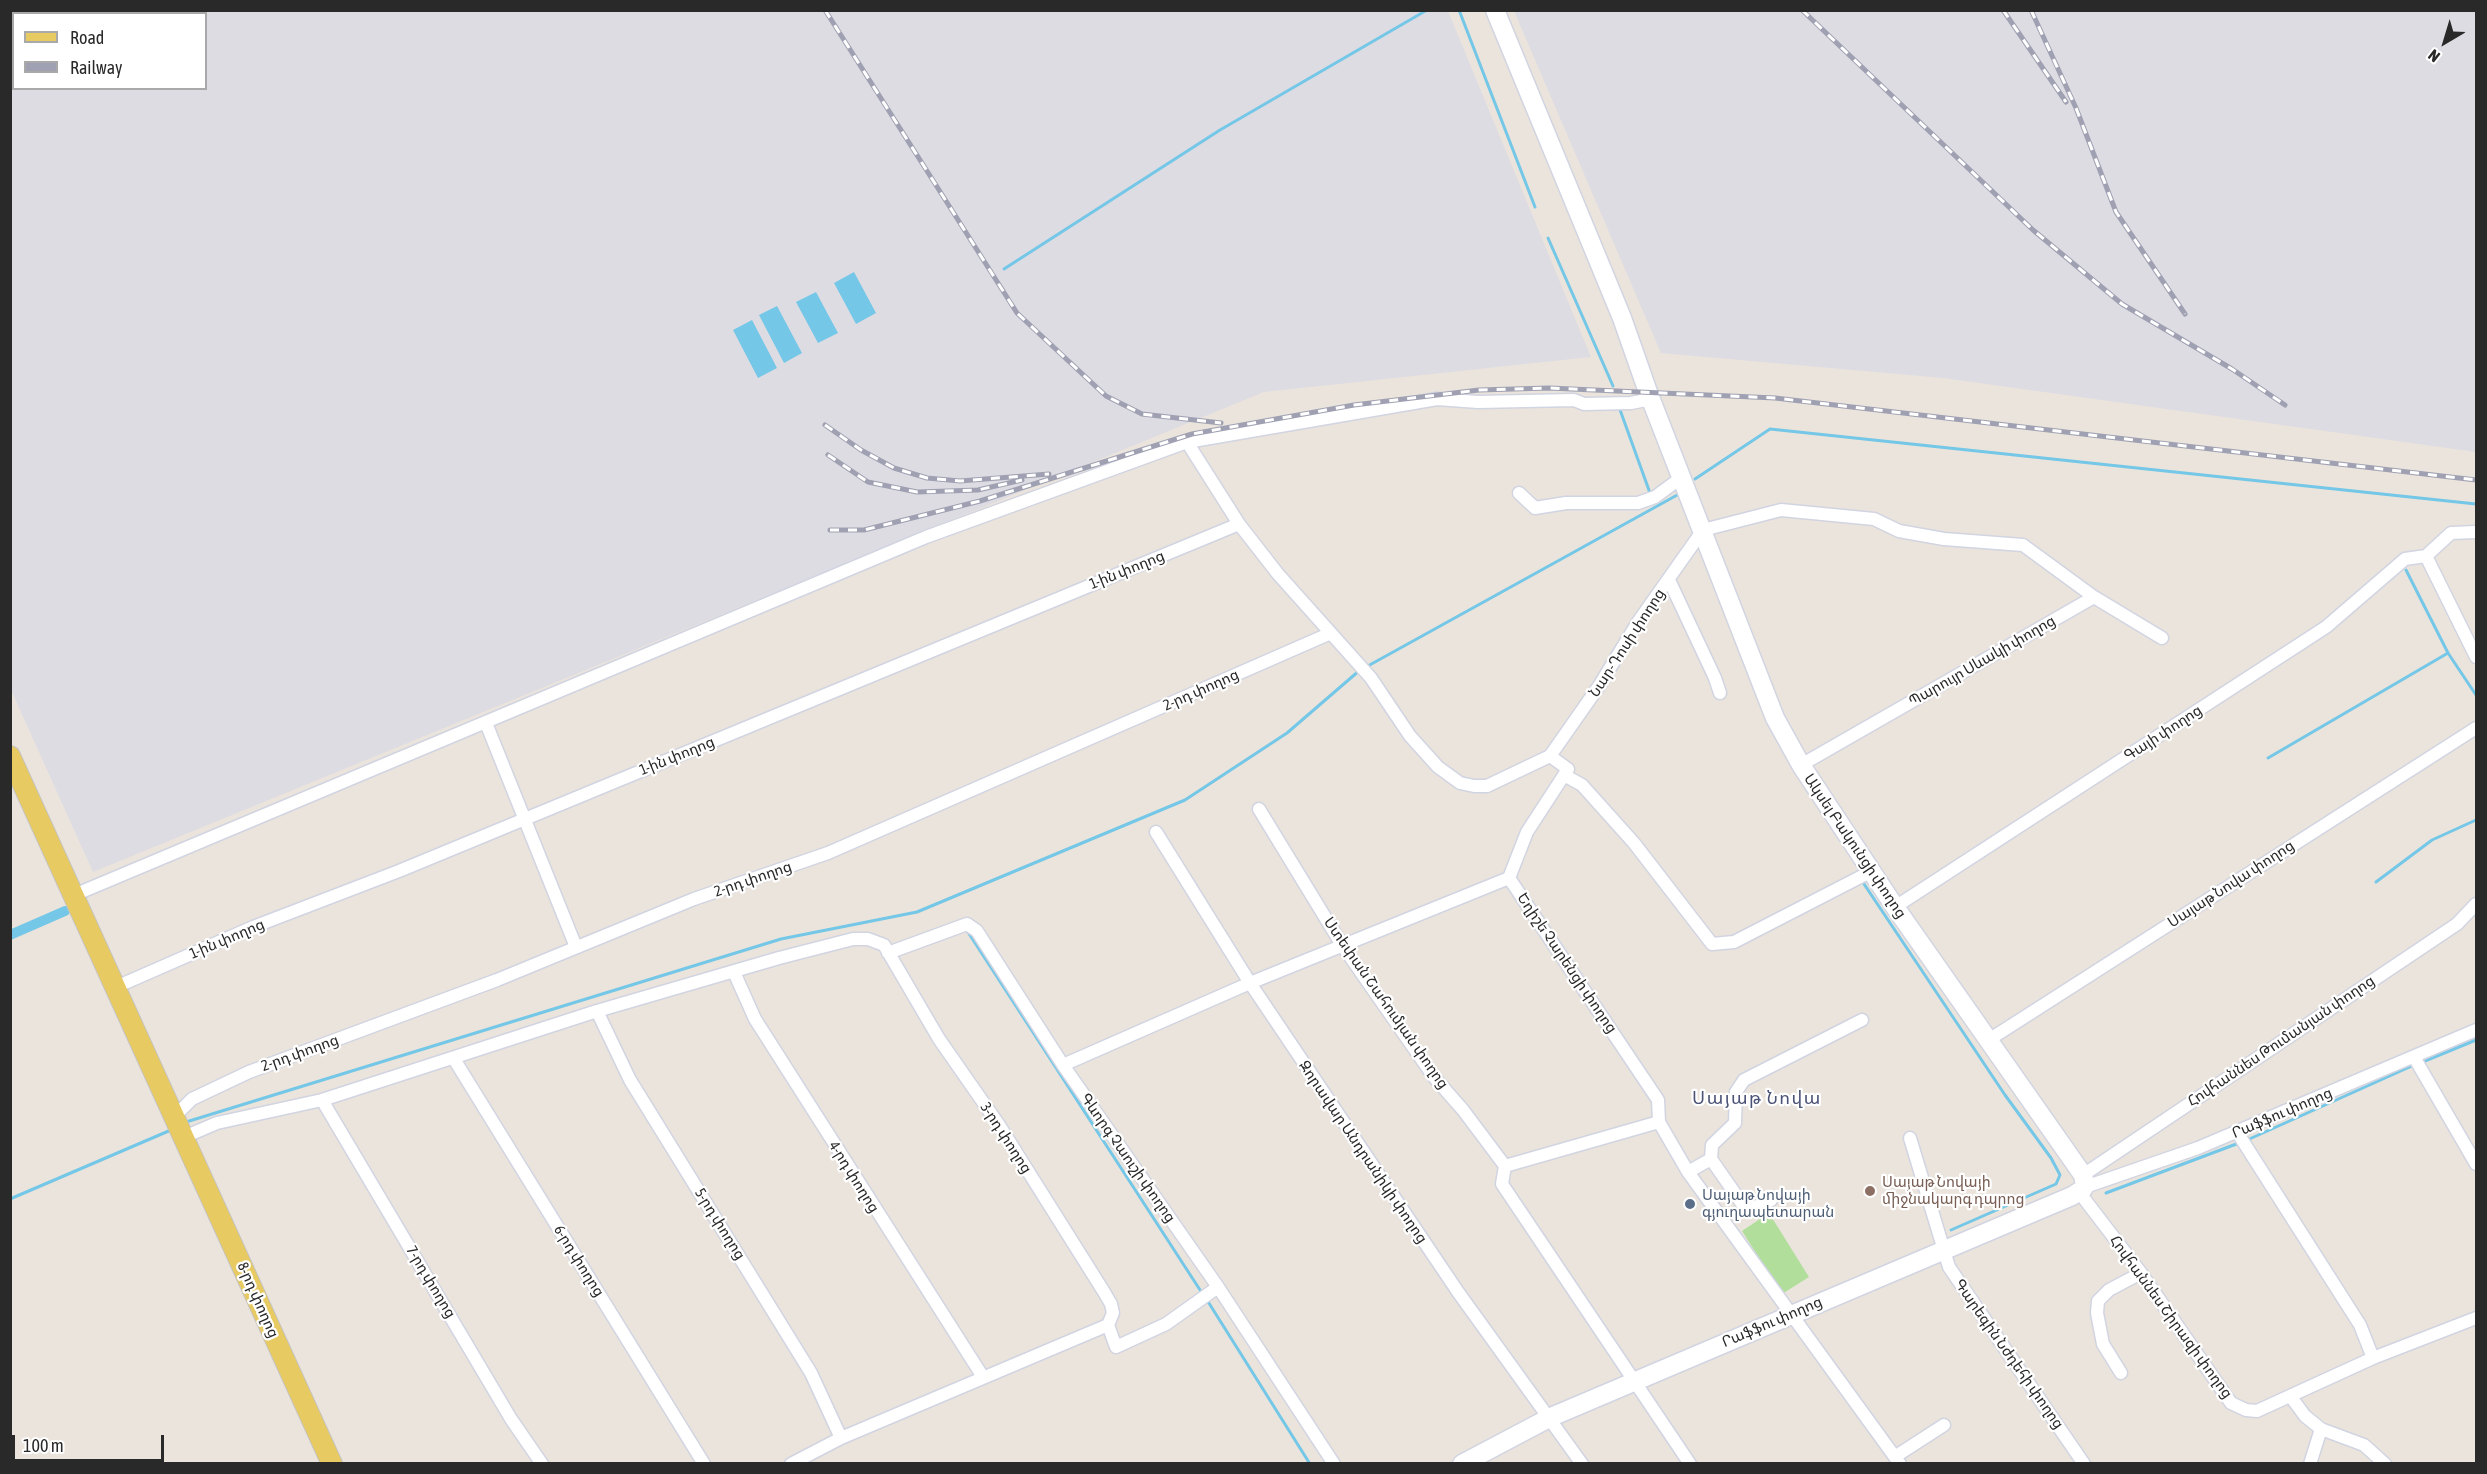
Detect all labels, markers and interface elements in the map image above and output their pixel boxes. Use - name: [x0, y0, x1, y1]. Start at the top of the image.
- legend: [12, 12, 207, 90]
- north arrow: [2415, 12, 2475, 72]
- text: Road: [70, 27, 104, 48]
- text: N: [2425, 46, 2443, 66]
- text: Railway: [70, 57, 122, 78]
- street label: 1-ին փողոց: [1087, 547, 1167, 593]
- street label: Նար-Դոսի փողոց: [1585, 585, 1669, 701]
- street label: Պարույր Սևակի փողոց: [1905, 612, 2059, 710]
- street label: 2-րդ փողոց: [1160, 665, 1242, 715]
- street label: Գայի փողոց: [2121, 701, 2205, 765]
- street label: 1-ին փողոց: [637, 733, 717, 779]
- street label: Ակսել Բակունցի փողոց: [1800, 770, 1910, 922]
- street label: Սայաթ Նովա փողոց: [2164, 836, 2298, 932]
- street label: 2-րդ փողոց: [712, 857, 794, 901]
- street label: Եղիշե Չարենցի փողոց: [1513, 889, 1621, 1037]
- street label: Ստեփան Շահումյան փողոց: [1320, 914, 1452, 1092]
- street label: 1-ին փողոց: [187, 915, 267, 963]
- street label: Հովհաննես Թումանյան փողոց: [2184, 972, 2378, 1110]
- street label: 2-րդ փողոց: [259, 1031, 341, 1075]
- street label: Զորավար Անդրանիկի փողոց: [1295, 1057, 1431, 1247]
- street label: Րաֆֆու փողոց: [2229, 1084, 2335, 1142]
- district label: Սայաթ Նովա: [1692, 1087, 1822, 1109]
- street label: Գևորգ Չաուշի փողոց: [1077, 1090, 1179, 1226]
- street label: 3-րդ փողոց: [976, 1099, 1036, 1177]
- street label: 4-րդ փողոց: [825, 1138, 883, 1216]
- place label: Սայաթ Նովայի միջնակարգ դպրոց: [1882, 1173, 2024, 1208]
- marker: Սայաթ Նովայի միջնակարգ դպրոց: [1863, 1184, 1877, 1198]
- street label: 5-րդ փողոց: [691, 1185, 749, 1263]
- place label: Սայաթ Նովայի գյուղապետարան: [1702, 1186, 1834, 1221]
- marker: Սայաթ Նովայի գյուղապետարան: [1683, 1197, 1697, 1211]
- street label: 6-րդ փողոց: [550, 1222, 608, 1300]
- street label: Հովհաննես Շիրազի փողոց: [2106, 1232, 2236, 1402]
- street label: 7-րդ փողոց: [402, 1243, 460, 1321]
- street label: 8-րդ փողոց: [233, 1259, 283, 1341]
- street label: Գարեգին Նժդեհի փողոց: [1950, 1276, 2068, 1432]
- street label: Րաֆֆու փողոց: [1719, 1293, 1825, 1351]
- scale bar: [15, 1423, 166, 1461]
- text: 100 m: [23, 1435, 64, 1456]

